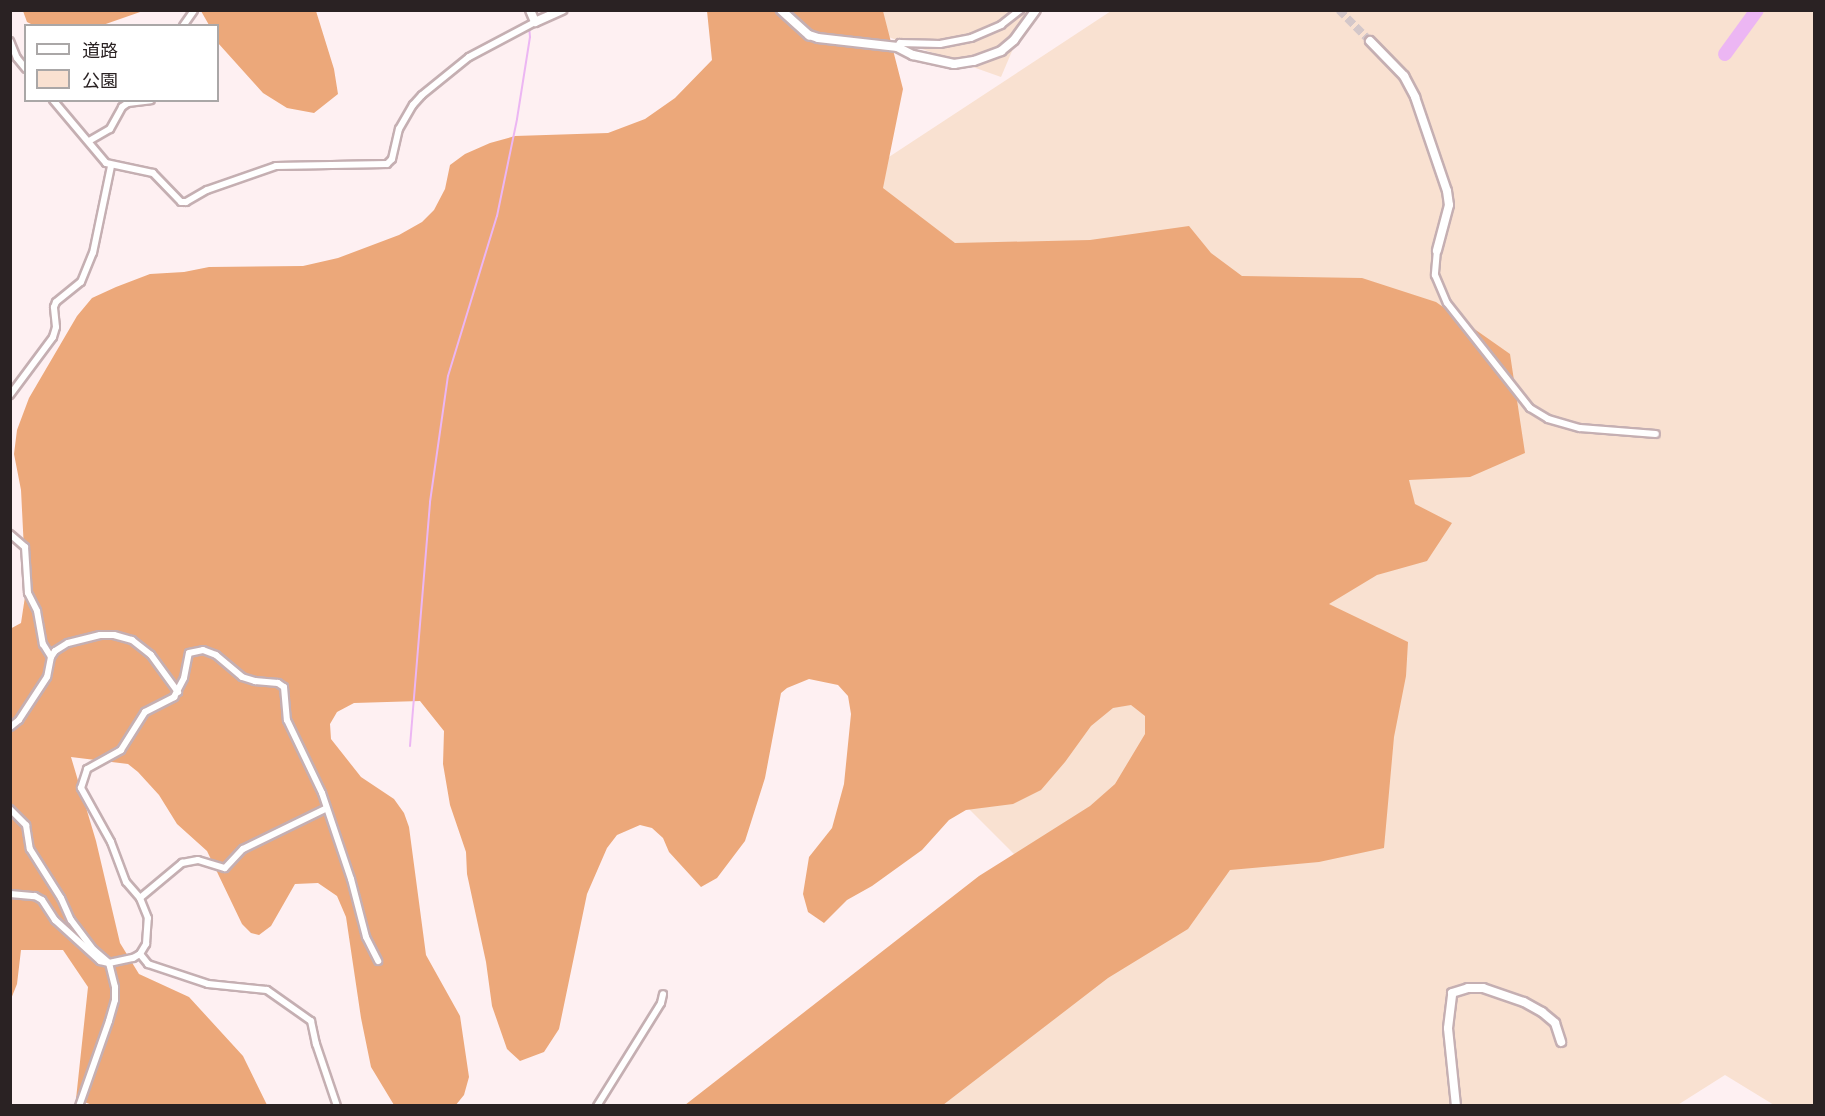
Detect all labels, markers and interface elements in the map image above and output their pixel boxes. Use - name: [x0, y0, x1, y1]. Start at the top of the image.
- legend: [24, 24, 219, 102]
- text: 道路: [82, 39, 118, 61]
- text: 公園: [82, 69, 118, 91]

